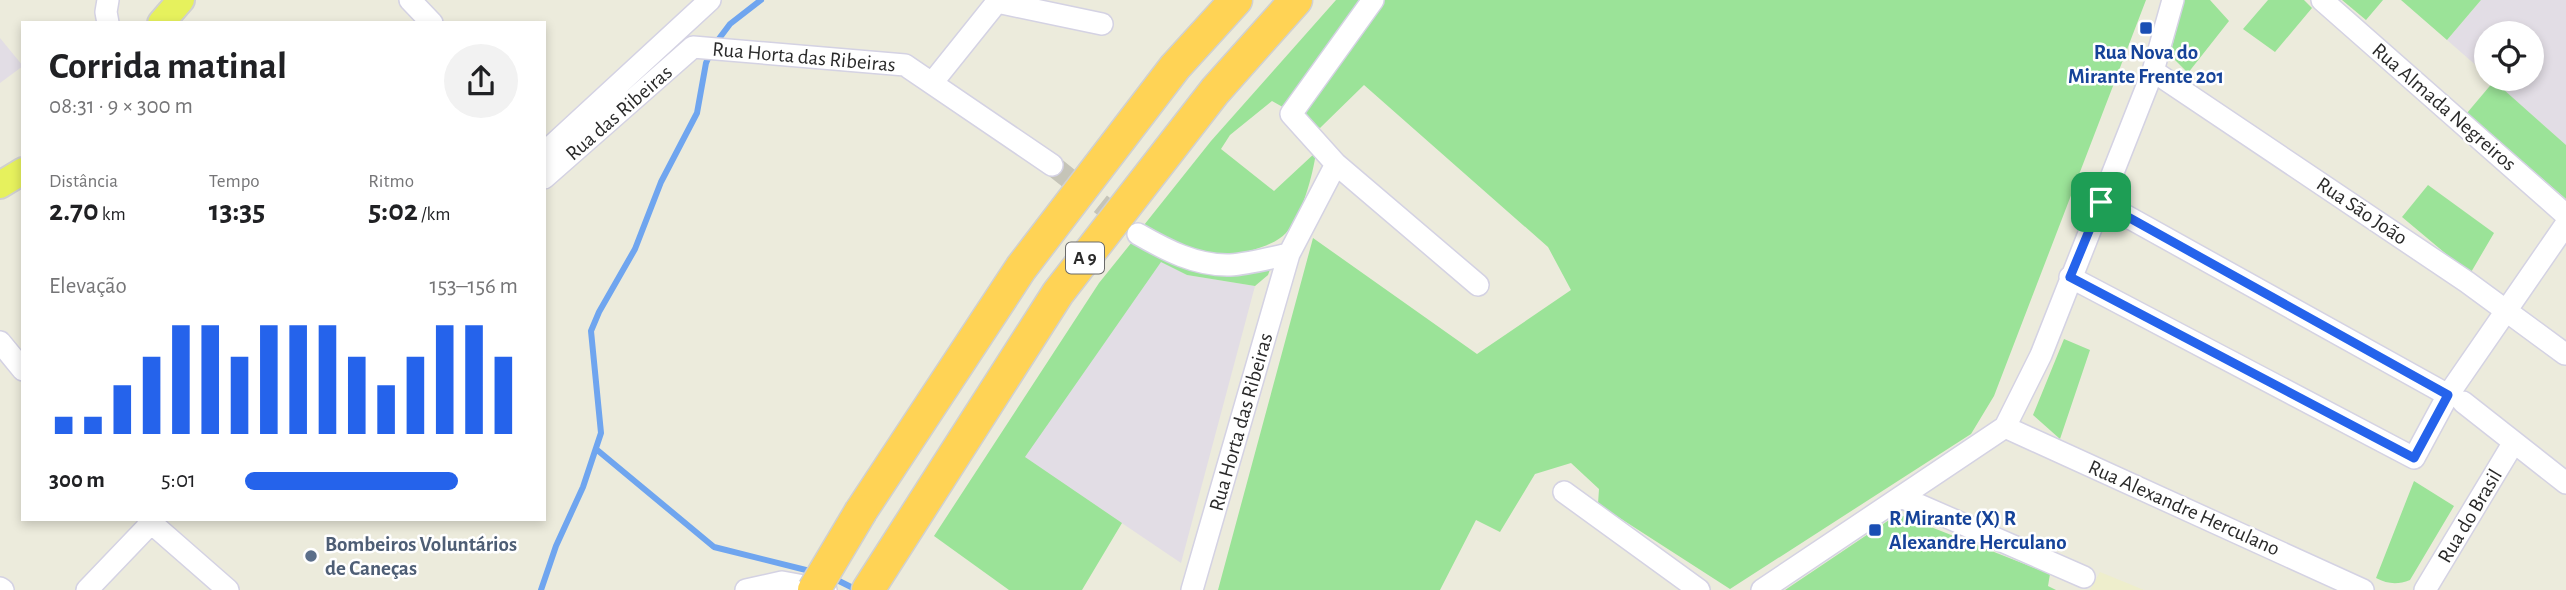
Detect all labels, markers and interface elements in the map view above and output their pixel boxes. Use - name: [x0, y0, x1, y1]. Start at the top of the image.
- marker: Rua Nova do Mirante Frente 201: [2138, 20, 2154, 36]
- map controls: [2474, 21, 2544, 91]
- button: locate: [2474, 21, 2544, 91]
- street label: Rua Horta das Ribeiras: [711, 39, 897, 75]
- street label: Rua Almada Negreiros: [2368, 39, 2520, 175]
- place label: Rua Nova do Mirante Frente 201: [2068, 42, 2224, 87]
- button: share: [444, 44, 518, 118]
- text: Corrida matinal: [49, 48, 287, 86]
- street label: Rua das Ribeiras: [562, 61, 676, 165]
- text: 08:31 · 9 × 300 m: [49, 95, 193, 118]
- text: Distância: [49, 172, 118, 191]
- text: Tempo: [209, 172, 260, 191]
- text: Ritmo: [368, 172, 414, 191]
- pin: [2071, 172, 2131, 232]
- street label: Rua São João: [2313, 173, 2411, 249]
- icon: arrive: [2082, 183, 2120, 221]
- text: 2.70: [49, 196, 99, 226]
- text: 13:35: [209, 196, 265, 226]
- text: 5:02: [368, 196, 418, 226]
- text: km: [99, 205, 126, 224]
- text: /km: [418, 205, 450, 224]
- road number: A 9: [1066, 242, 1104, 274]
- text: Elevação: [49, 275, 127, 298]
- text: 153–156 m: [430, 275, 518, 298]
- street label: Rua Horta das Ribeiras: [1206, 331, 1276, 513]
- street label: Rua Alexandre Herculano: [2085, 456, 2283, 560]
- street label: Rua do Brasil: [2434, 466, 2506, 566]
- text: 300 m: [49, 469, 105, 492]
- text: 5:01: [161, 469, 196, 492]
- place label: R Mirante (X) R Alexandre Herculano: [1889, 508, 2067, 553]
- marker: R Mirante (X) R Alexandre Herculano: [1867, 522, 1883, 538]
- place label: Bombeiros Voluntários de Caneças: [325, 534, 517, 579]
- marker: Bombeiros Voluntários de Caneças: [303, 548, 319, 564]

